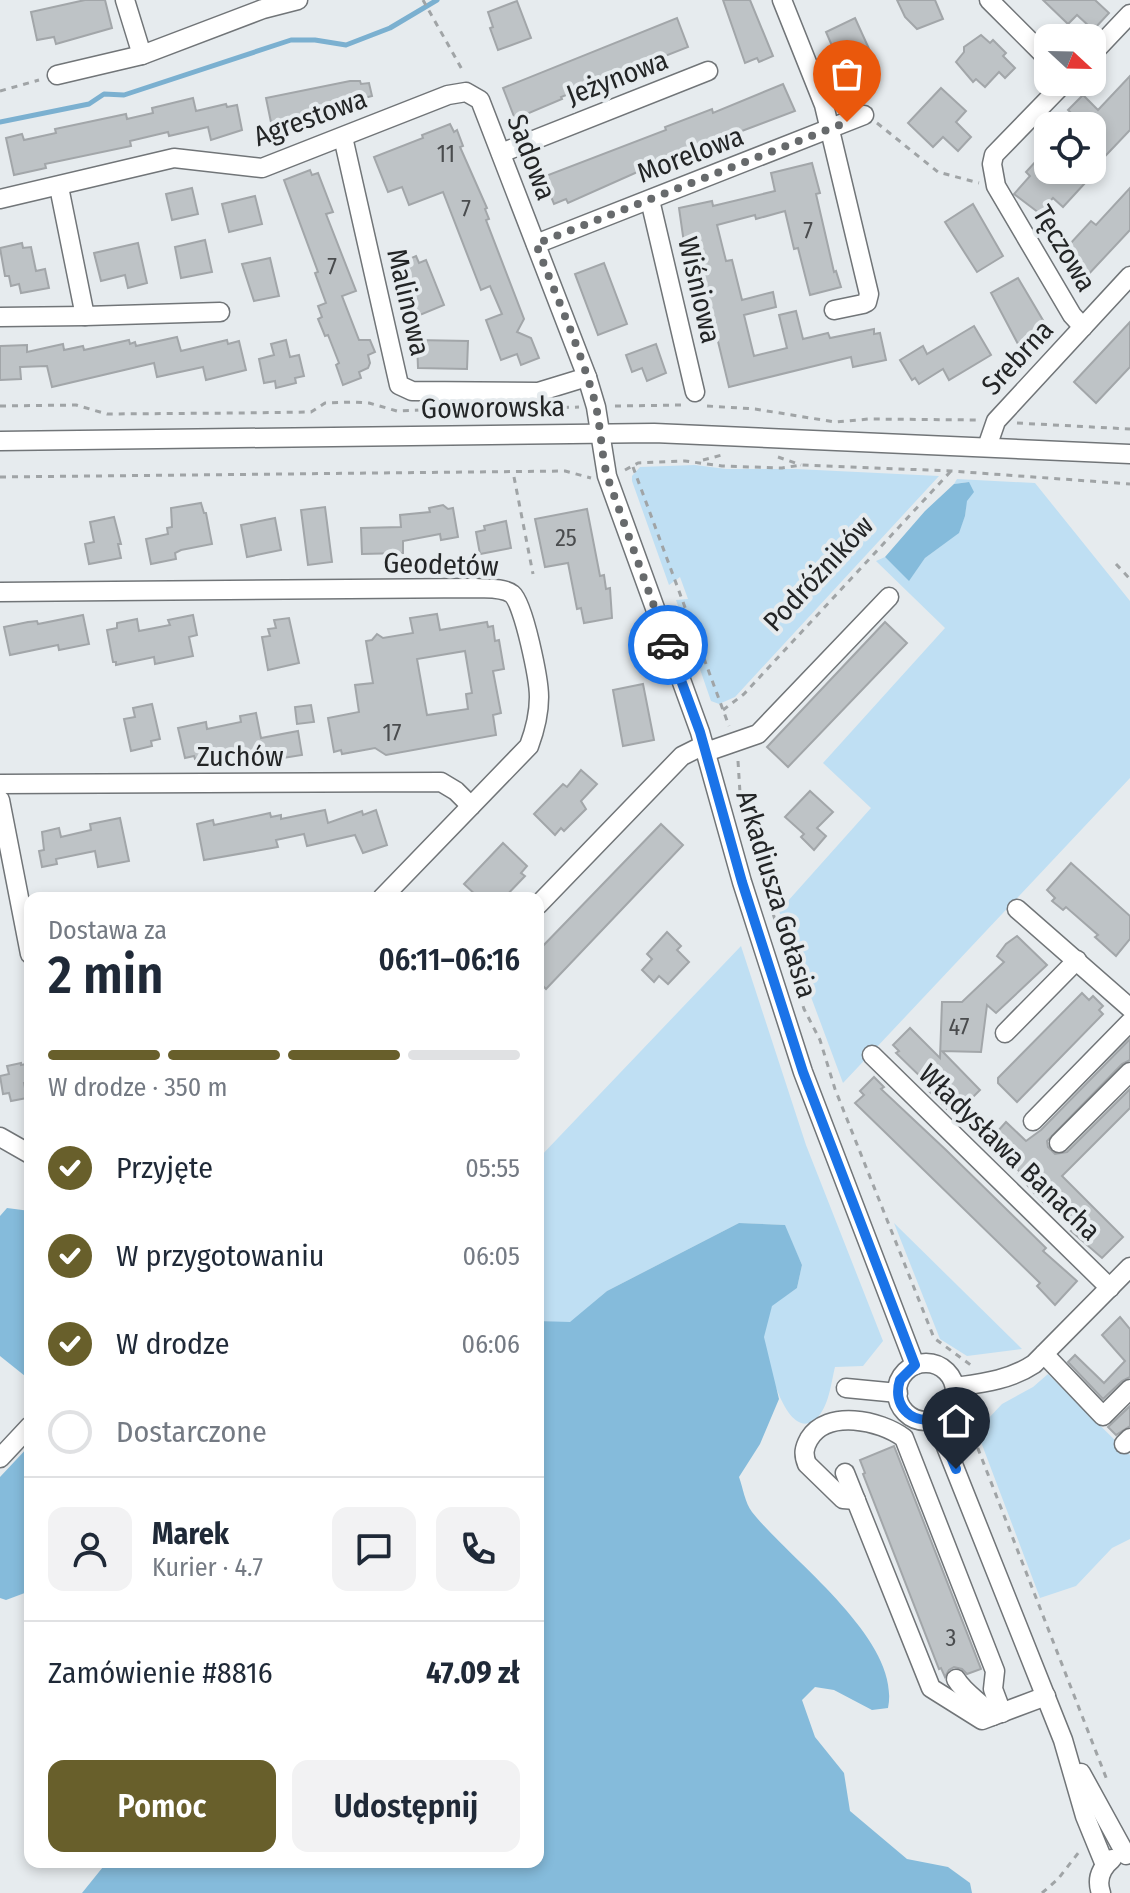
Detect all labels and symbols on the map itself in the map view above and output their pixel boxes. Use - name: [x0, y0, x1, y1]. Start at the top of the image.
- north arrow: [1034, 24, 1106, 96]
- pin: [813, 40, 881, 122]
- street label: Jeżynowa: [562, 43, 673, 112]
- street label: Agrestowa: [249, 82, 371, 153]
- street label: Sadowa: [500, 110, 563, 205]
- street label: Morelowa: [632, 119, 748, 190]
- house number: 11: [437, 140, 455, 168]
- house number: 7: [461, 195, 471, 223]
- street label: Tęczowa: [1026, 199, 1103, 297]
- house number: 7: [803, 217, 813, 245]
- street label: Wiśniowa: [671, 234, 728, 347]
- street label: Malinowa: [380, 245, 437, 359]
- house number: 7: [327, 253, 337, 281]
- street label: Srebrna: [975, 313, 1060, 401]
- street label: Goworowska: [421, 390, 565, 425]
- street label: Podróżników: [757, 509, 880, 638]
- house number: 25: [555, 524, 577, 552]
- street label: Geodetów: [383, 546, 499, 583]
- courier: [628, 605, 708, 685]
- house number: 17: [382, 719, 402, 747]
- street label: Zuchów: [196, 740, 284, 773]
- street label: Arkadiusza Gołasia: [729, 786, 824, 1002]
- house number: 47: [949, 1013, 970, 1041]
- street label: Władysława Banacha: [912, 1057, 1107, 1247]
- pin: [922, 1387, 990, 1469]
- house number: 3: [946, 1624, 956, 1652]

